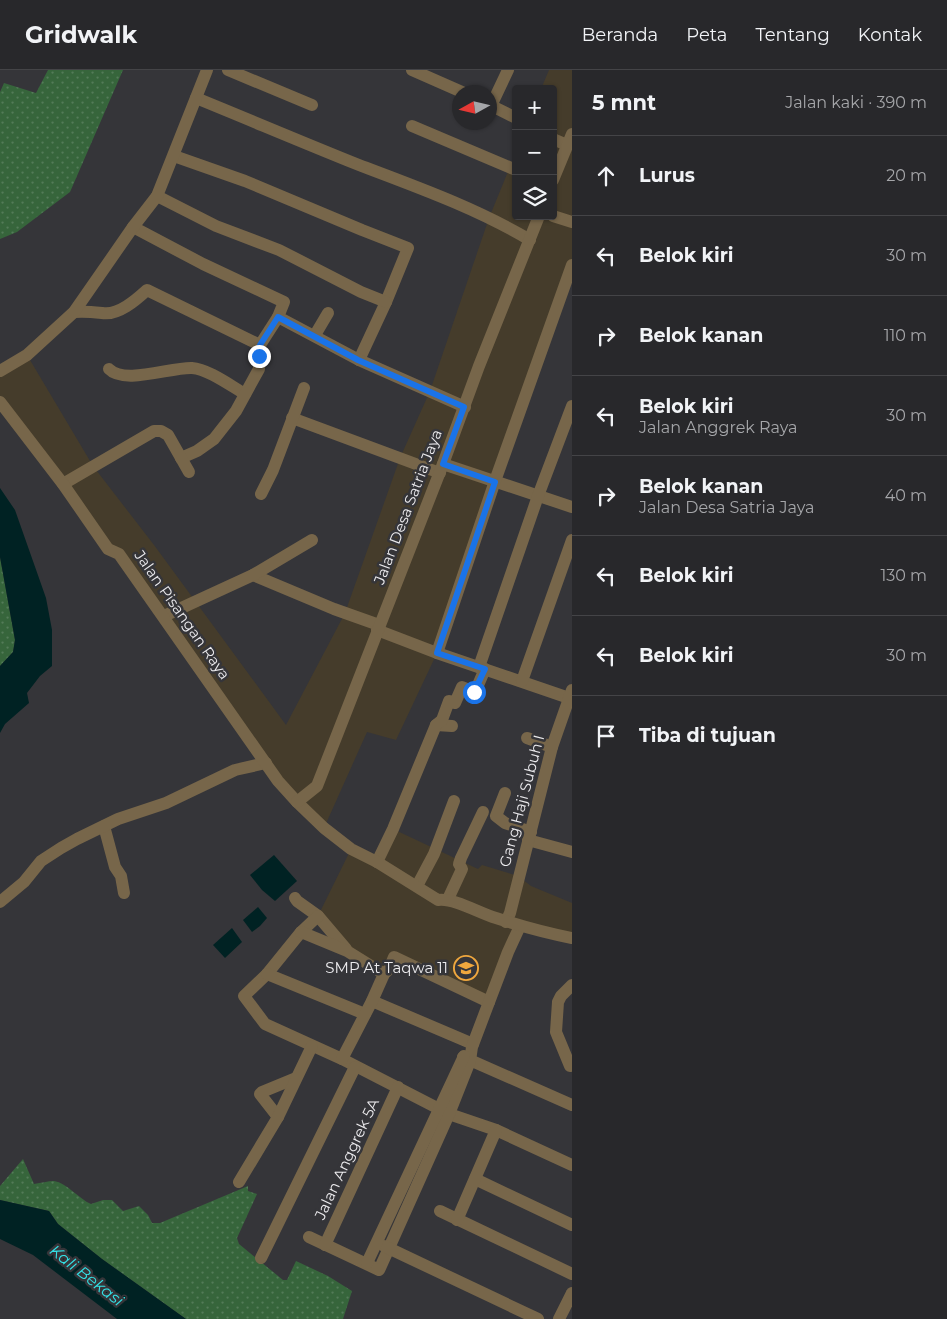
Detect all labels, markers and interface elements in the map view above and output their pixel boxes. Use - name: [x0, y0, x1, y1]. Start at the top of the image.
- text: Gridwalk: [25, 20, 137, 49]
- text: Beranda: [582, 24, 658, 46]
- text: Peta: [686, 24, 727, 46]
- text: Tentang: [755, 24, 830, 46]
- text: Kontak: [858, 24, 922, 46]
- north arrow: [452, 85, 497, 130]
- map controls: [512, 85, 557, 220]
- button: +: [512, 85, 557, 130]
- text: 5 mnt: [592, 90, 656, 115]
- text: Jalan kaki · 390 m: [785, 93, 927, 112]
- button: −: [512, 130, 557, 175]
- icon: ahead: [592, 162, 620, 190]
- text: Lurus: [639, 164, 695, 187]
- text: 20 m: [886, 166, 927, 185]
- button: layers: [512, 175, 557, 220]
- icon: left: [592, 242, 620, 270]
- text: Belok kiri: [639, 244, 734, 267]
- text: 30 m: [886, 246, 927, 265]
- icon: right: [592, 322, 620, 350]
- text: Belok kanan: [639, 324, 763, 347]
- text: 110 m: [884, 326, 927, 345]
- route end: [248, 345, 271, 368]
- text: Belok kiri: [639, 395, 734, 418]
- icon: left: [592, 402, 620, 430]
- text: 30 m: [886, 406, 927, 425]
- text: Jalan Anggrek Raya: [639, 418, 797, 437]
- street label: Jalan Desa Satria Jaya: [369, 427, 446, 588]
- text: Belok kanan: [639, 475, 763, 498]
- icon: right: [592, 482, 620, 510]
- text: 40 m: [885, 486, 927, 505]
- text: Jalan Desa Satria Jaya: [639, 498, 814, 517]
- street label: Jalan Pisangan Raya: [130, 546, 234, 683]
- icon: left: [592, 562, 620, 590]
- text: Belok kiri: [639, 564, 734, 587]
- text: 130 m: [880, 566, 927, 585]
- icon: left: [592, 642, 620, 670]
- text: Belok kiri: [639, 644, 734, 667]
- text: 30 m: [886, 646, 927, 665]
- route start: [463, 681, 486, 704]
- icon: arrive: [592, 722, 620, 750]
- text: Tiba di tujuan: [639, 724, 776, 747]
- street label: Gang Haji Subuh I: [495, 733, 548, 869]
- school or university icon: SMP At Taqwa 11: [453, 955, 479, 981]
- place label: SMP At Taqwa 11: [325, 958, 448, 977]
- street label: Jalan Anggrek 5A: [310, 1095, 383, 1223]
- water label: Kali Bekasi: [46, 1241, 128, 1311]

